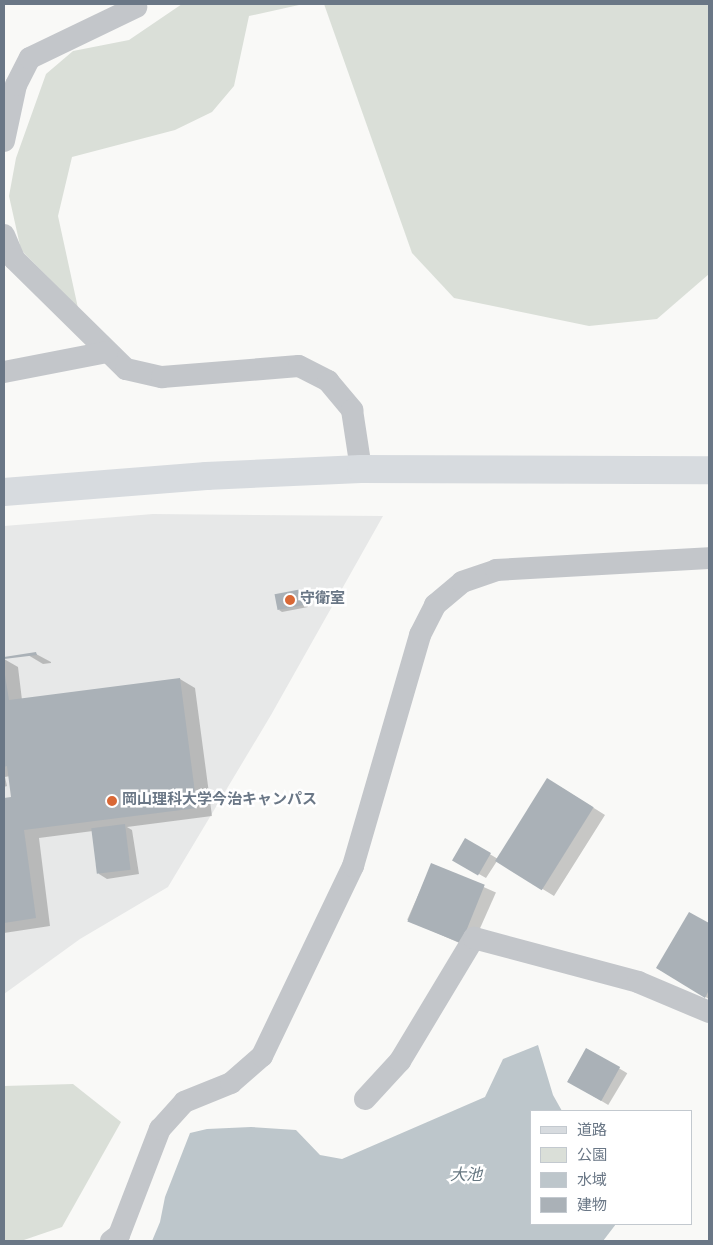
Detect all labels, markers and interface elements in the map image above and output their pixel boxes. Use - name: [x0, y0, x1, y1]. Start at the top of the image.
- place label: 守衛室: [300, 591, 345, 609]
- marker: 守衛室: [284, 594, 296, 606]
- place label: 岡山理科大学今治キャンパス: [122, 792, 317, 810]
- marker: 岡山理科大学今治キャンパス: [106, 795, 118, 807]
- legend: [530, 1110, 693, 1225]
- text: 道路: [577, 1122, 607, 1141]
- text: 公園: [577, 1147, 607, 1166]
- water label: 大池: [450, 1166, 482, 1186]
- text: 水域: [577, 1172, 607, 1191]
- text: 建物: [577, 1197, 607, 1216]

